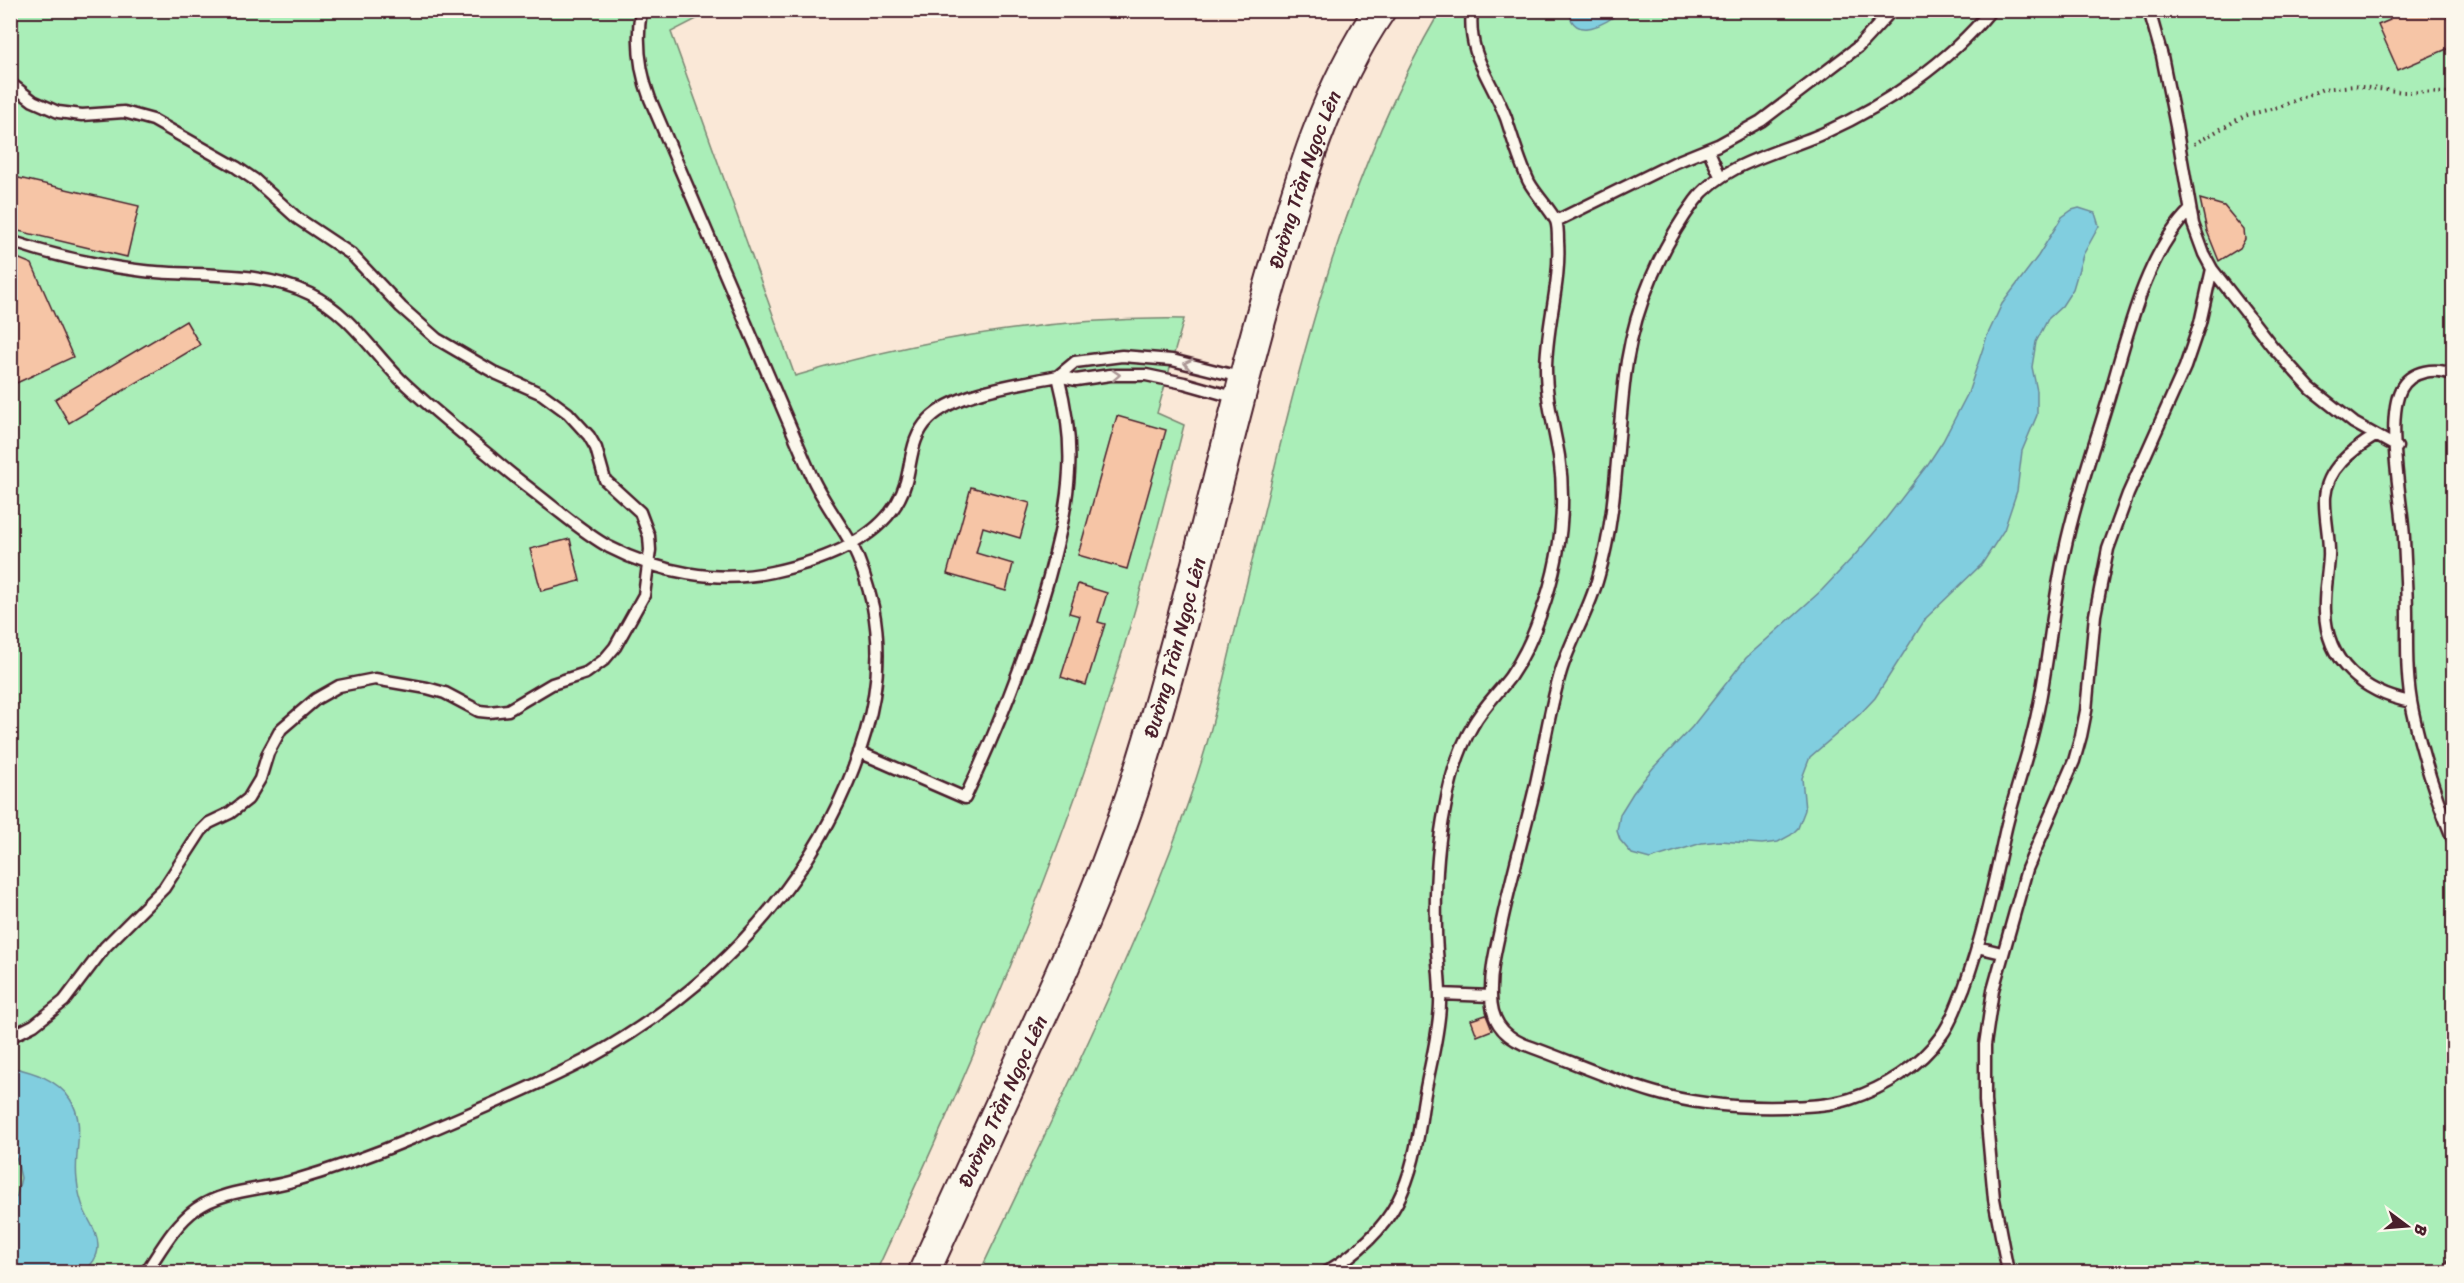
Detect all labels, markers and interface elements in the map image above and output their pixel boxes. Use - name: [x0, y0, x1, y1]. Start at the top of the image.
- street label: Đường Trần Ngọc Lên: [1258, 84, 1351, 273]
- one-way arrow: [1183, 358, 1193, 371]
- one-way arrow: [1111, 369, 1120, 382]
- street label: Đường Trần Ngọc Lên: [1133, 553, 1216, 742]
- street label: Đường Trần Ngọc Lên: [948, 1009, 1057, 1193]
- north arrow: [2377, 1196, 2437, 1256]
- text: B: [2405, 1221, 2436, 1240]

